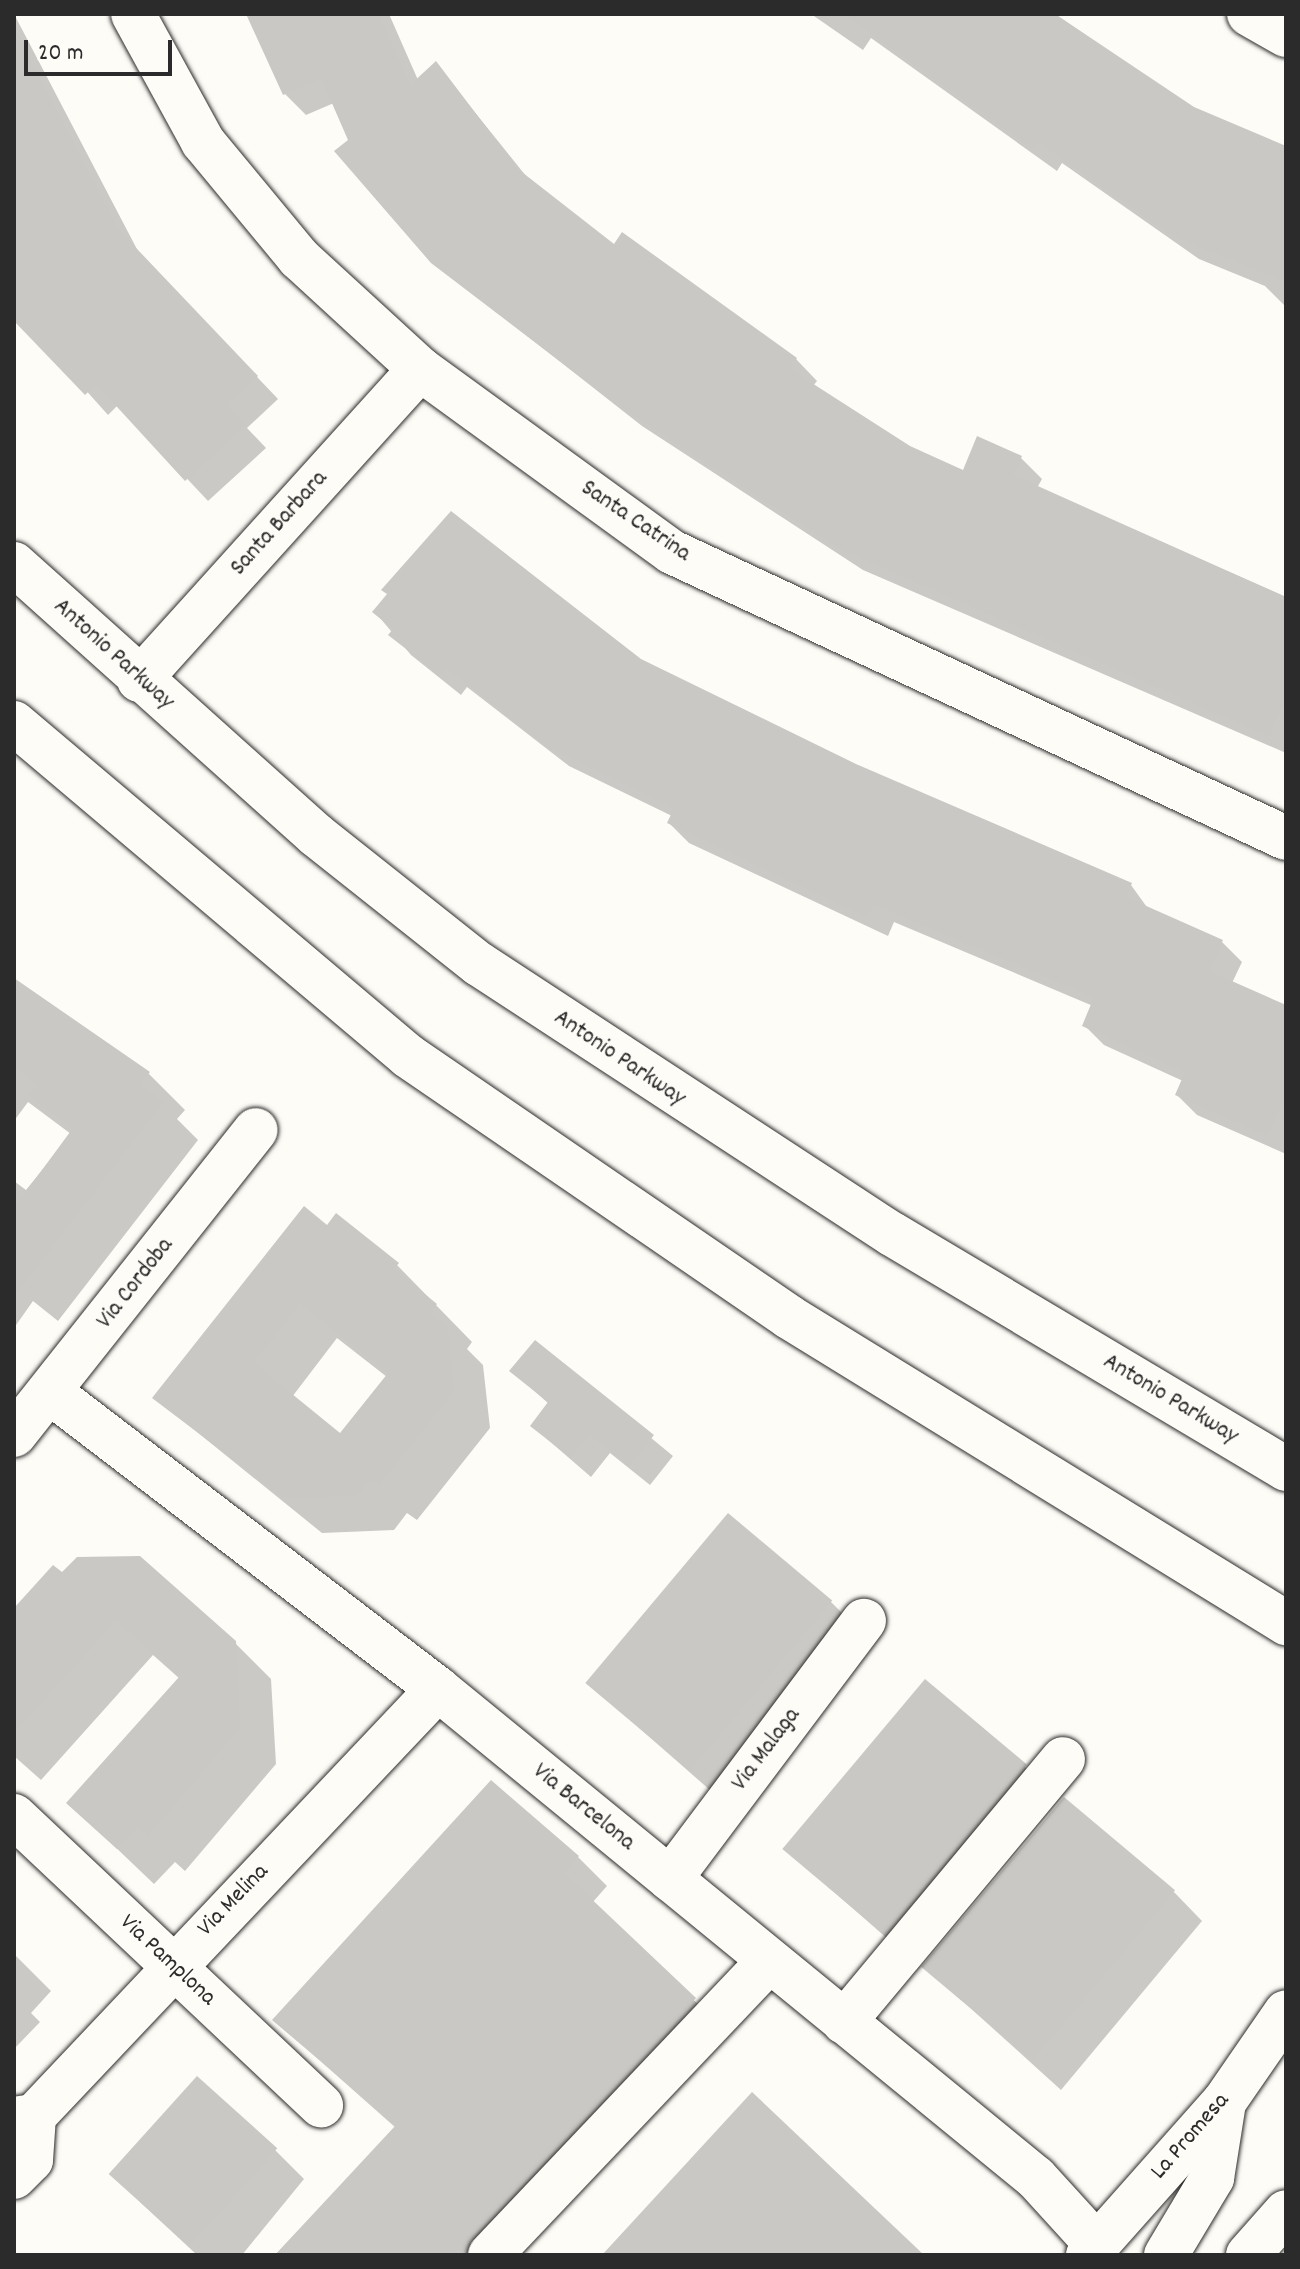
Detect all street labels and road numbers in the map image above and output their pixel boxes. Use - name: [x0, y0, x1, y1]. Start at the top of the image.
- street label: Santa Barbara: [225, 465, 335, 583]
- street label: Santa Catrina: [575, 475, 695, 569]
- street label: Antonio Parkway: [47, 593, 179, 717]
- street label: Antonio Parkway: [548, 1004, 690, 1114]
- street label: Via Cordoba: [91, 1233, 181, 1335]
- street label: Antonio Parkway: [1097, 1348, 1243, 1452]
- street label: Via Malaga: [726, 1703, 808, 1797]
- street label: Via Barcelona: [526, 1758, 640, 1858]
- street label: Via Melina: [192, 1859, 276, 1943]
- street label: Via Pamplona: [113, 1909, 221, 2013]
- street label: La Promesa: [1146, 2088, 1236, 2186]

